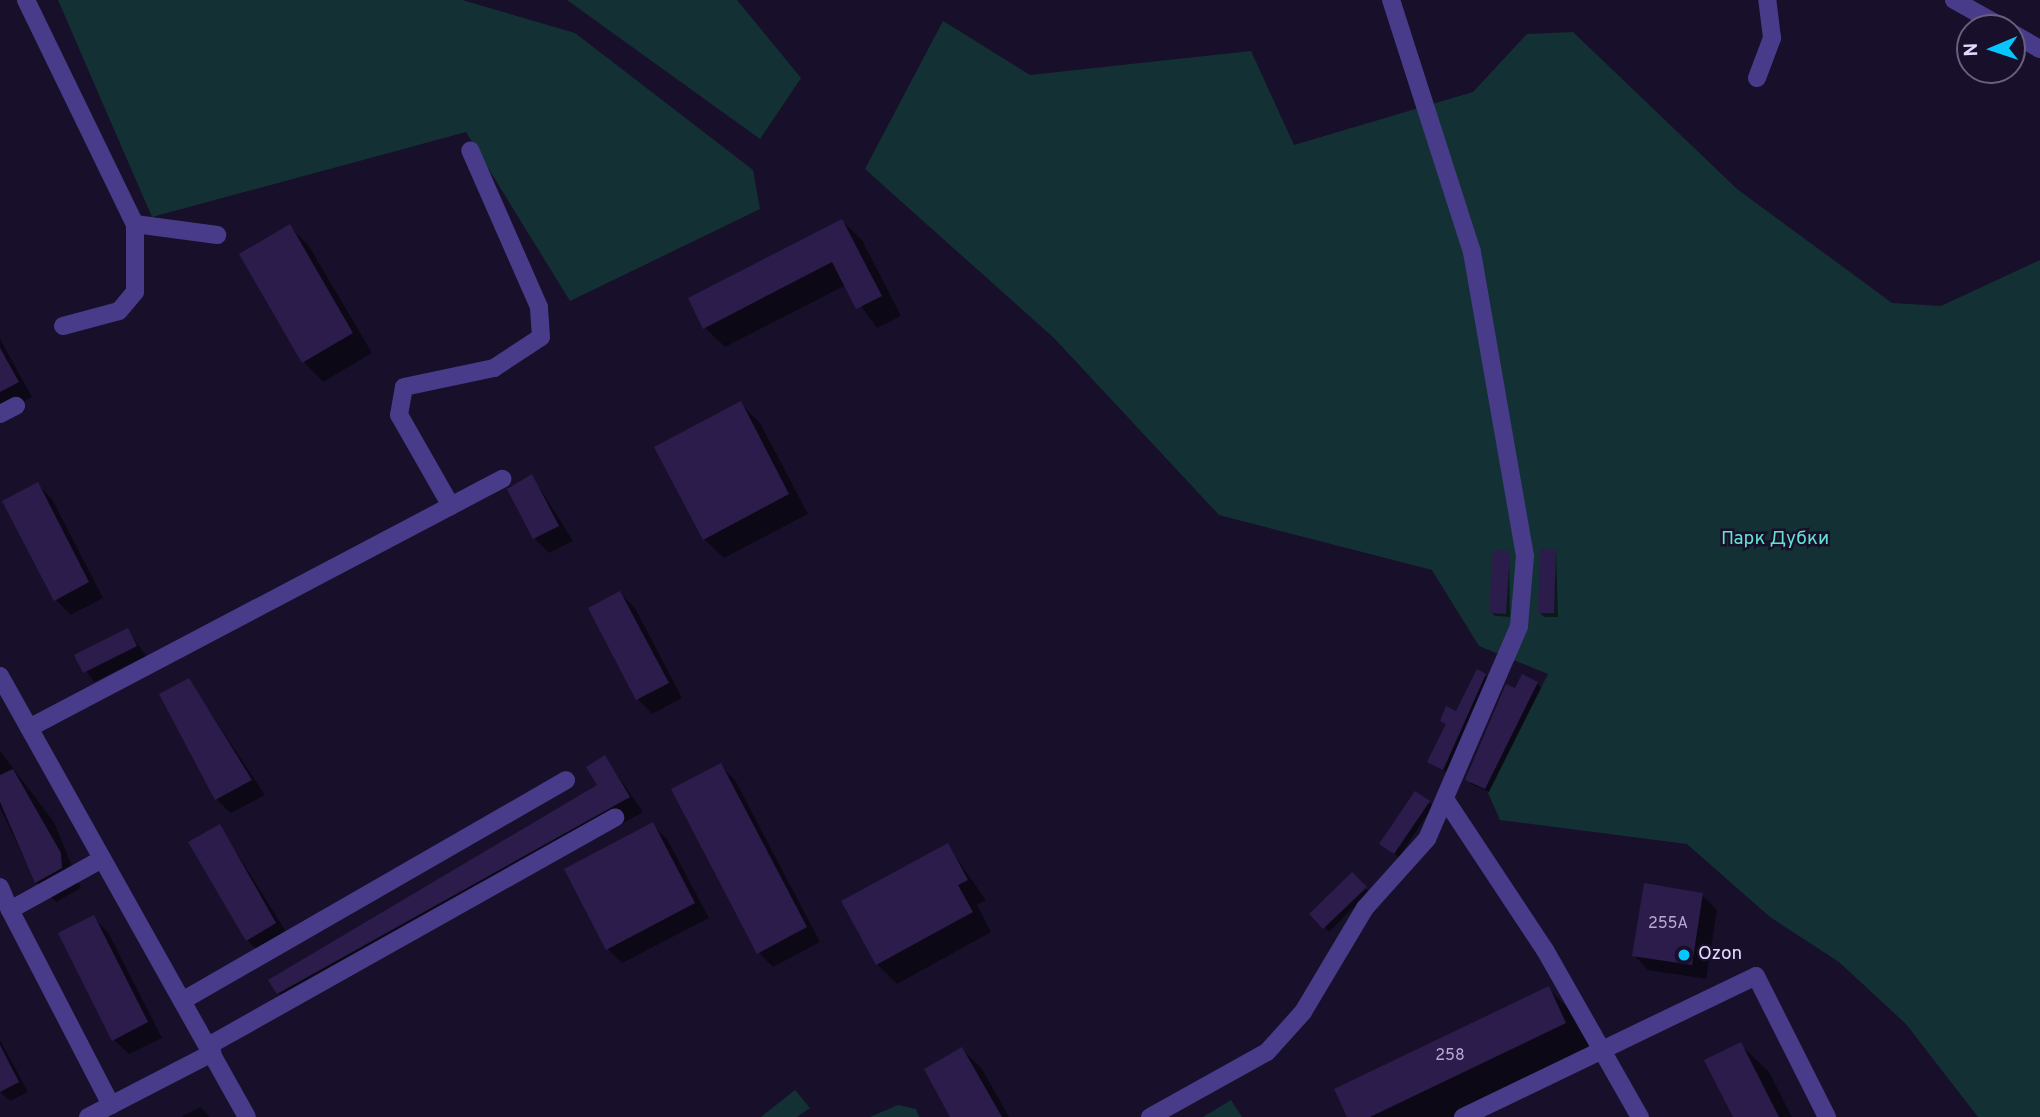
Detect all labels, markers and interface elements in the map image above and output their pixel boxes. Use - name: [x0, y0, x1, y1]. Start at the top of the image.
- north arrow: [1956, 14, 2026, 84]
- text: N: [1960, 42, 1984, 57]
- park label: Парк Дубки: [1721, 529, 1829, 551]
- house number: 255А: [1648, 914, 1688, 934]
- place label: Ozon: [1698, 944, 1742, 966]
- marker: Ozon: [1676, 947, 1692, 963]
- house number: 258: [1435, 1046, 1465, 1066]

